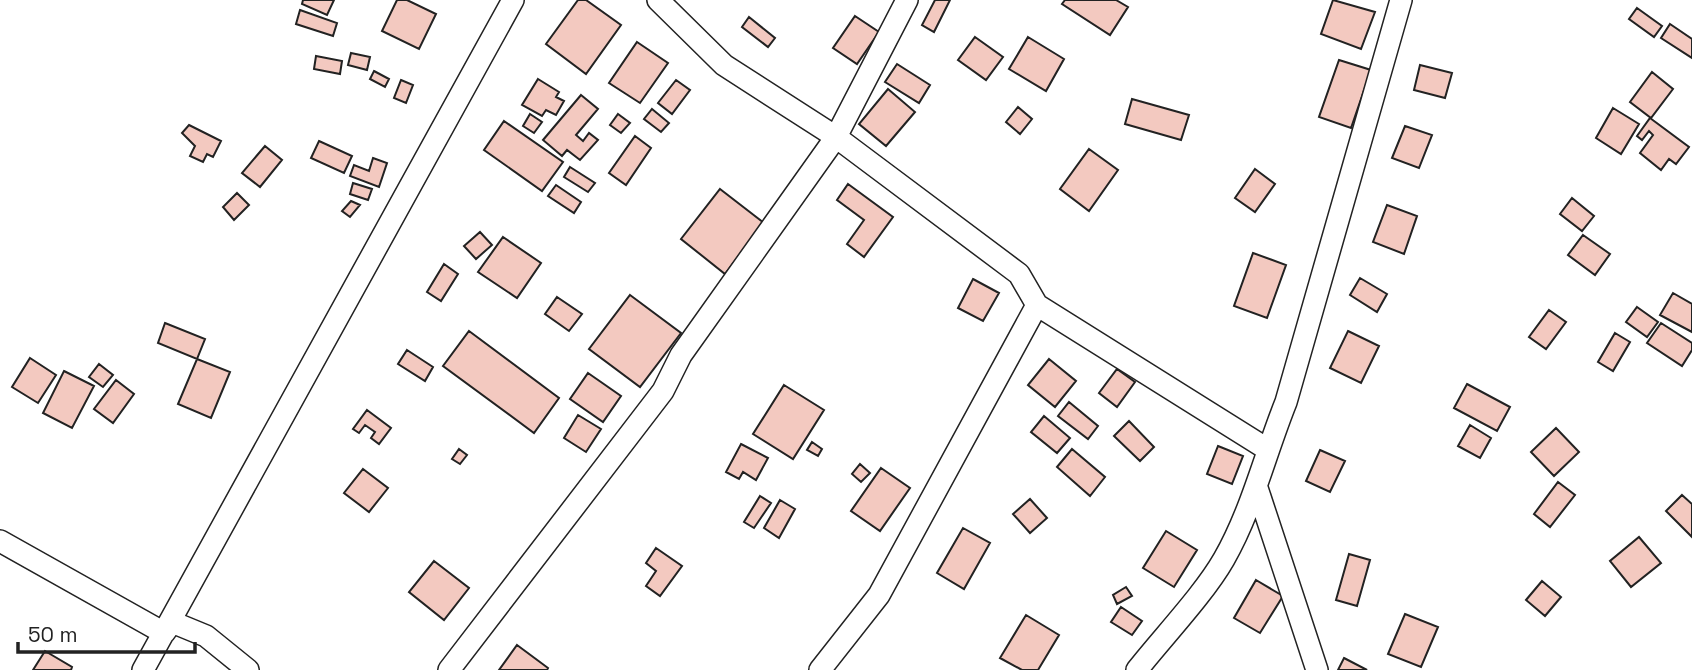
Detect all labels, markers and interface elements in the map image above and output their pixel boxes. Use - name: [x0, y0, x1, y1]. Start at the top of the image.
- scale bar: [18, 610, 194, 654]
- text: 50 m: [28, 621, 78, 648]

